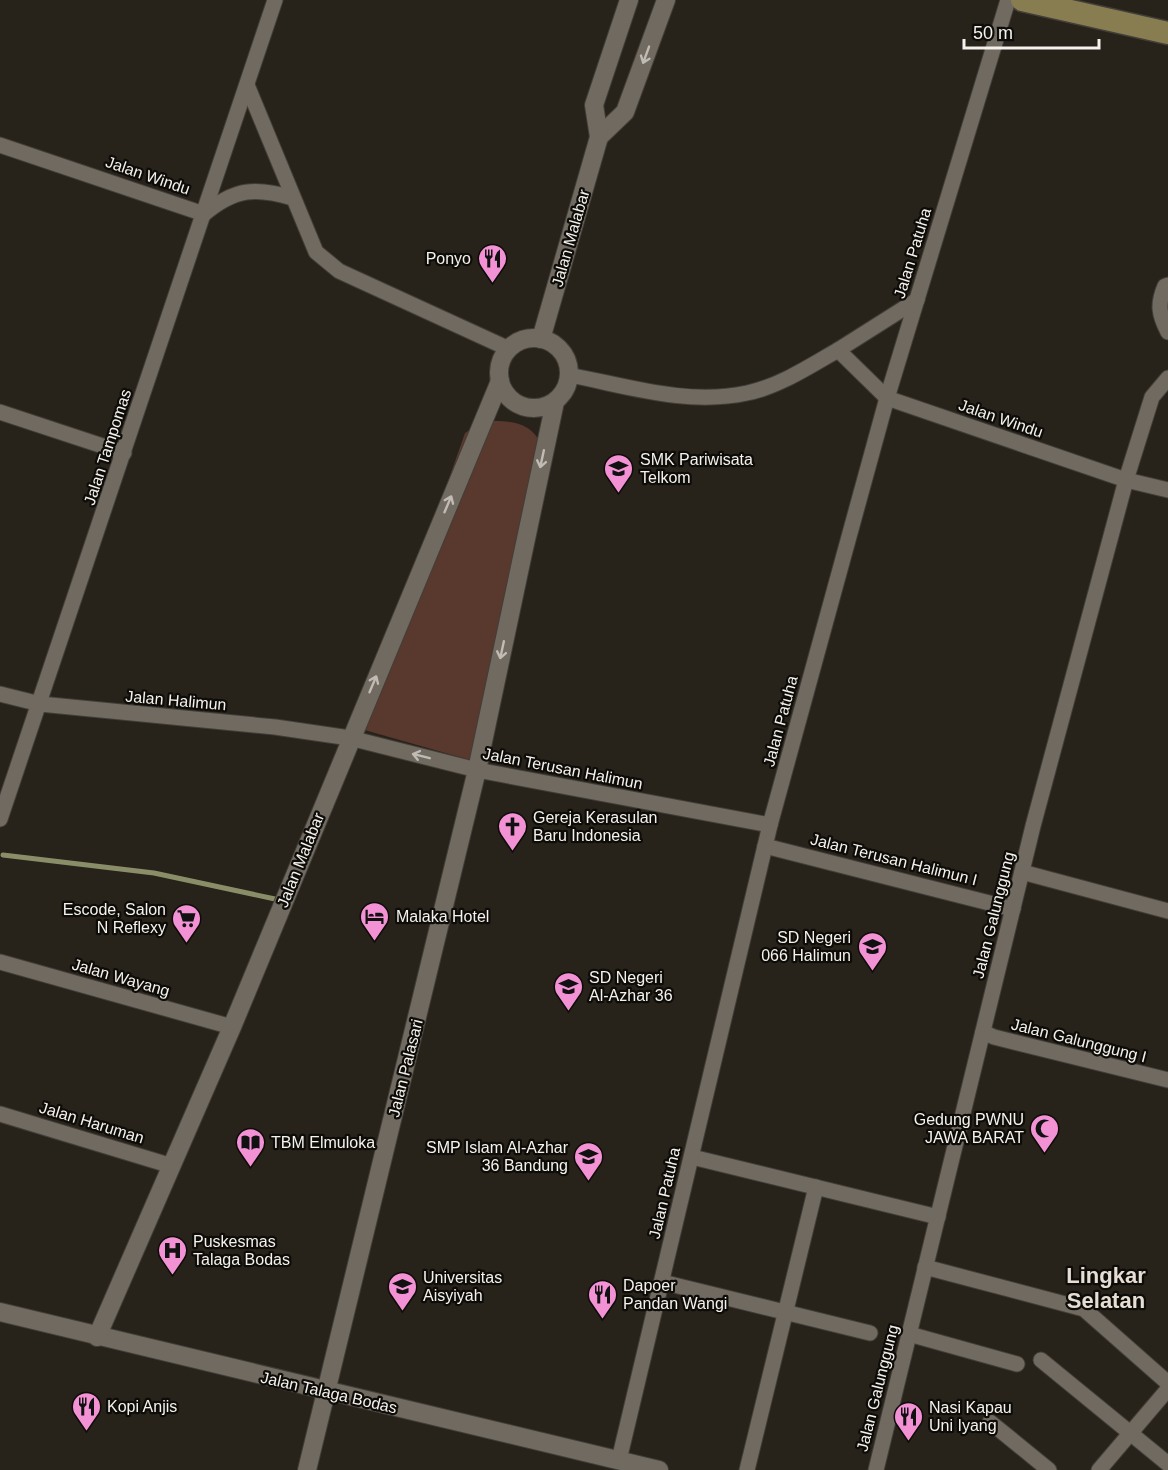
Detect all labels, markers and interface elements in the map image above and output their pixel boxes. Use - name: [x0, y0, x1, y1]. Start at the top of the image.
- scale bar: [964, 12, 1099, 50]
- text: 50 m: [973, 23, 1013, 43]
- one-way arrow: [640, 45, 651, 64]
- street label: Jalan Windu: [103, 153, 192, 198]
- street label: Jalan Malabar: [548, 187, 593, 289]
- street label: Jalan Patuha: [891, 206, 934, 300]
- restaurant icon: Ponyo: [476, 242, 508, 284]
- place label: Ponyo: [426, 250, 471, 267]
- street label: Jalan Tampomas: [81, 387, 134, 507]
- street label: Jalan Windu: [956, 396, 1045, 441]
- one-way arrow: [536, 449, 548, 468]
- place label: SMK Pariwisata Telkom: [640, 451, 753, 486]
- school or university icon: SMK Pariwisata Telkom: [603, 452, 635, 494]
- one-way arrow: [443, 495, 454, 514]
- one-way arrow: [496, 639, 507, 659]
- street label: Jalan Patuha: [760, 674, 801, 768]
- one-way arrow: [368, 675, 379, 694]
- street label: Jalan Halimun: [125, 688, 227, 713]
- street label: Jalan Terusan Halimun: [482, 745, 644, 792]
- one-way arrow: [411, 749, 430, 761]
- place label: Gereja Kerasulan Baru Indonesia: [533, 809, 658, 844]
- street label: Jalan Malabar: [274, 810, 327, 910]
- church icon: Gereja Kerasulan Baru Indonesia: [496, 810, 528, 852]
- street label: Jalan Terusan Halimun I: [809, 831, 979, 888]
- street label: Jalan Galunggung: [970, 850, 1017, 980]
- hotel icon: Malaka Hotel: [359, 900, 391, 942]
- place label: Escode, Salon N Reflexy: [63, 901, 166, 936]
- supermarket icon: Escode, Salon N Reflexy: [171, 902, 203, 944]
- place label: Malaka Hotel: [396, 908, 489, 925]
- place label: SD Negeri 066 Halimun: [761, 929, 851, 964]
- school or university icon: SD Negeri 066 Halimun: [856, 930, 888, 972]
- street label: Jalan Wayang: [70, 955, 172, 1000]
- place label: SD Negeri Al-Azhar 36: [589, 969, 673, 1004]
- school or university icon: SD Negeri Al-Azhar 36: [552, 970, 584, 1012]
- street label: Jalan Galunggung I: [1009, 1015, 1148, 1066]
- street label: Jalan Palasari: [385, 1017, 426, 1119]
- street label: Jalan Haruman: [37, 1098, 146, 1146]
- place label: Gedung PWNU JAWA BARAT: [914, 1111, 1024, 1146]
- mosque icon: Gedung PWNU JAWA BARAT: [1029, 1112, 1061, 1154]
- library icon: TBM Elmuloka: [234, 1126, 266, 1168]
- place label: TBM Elmuloka: [271, 1134, 375, 1151]
- place label: SMP Islam Al-Azhar 36 Bandung: [426, 1139, 569, 1174]
- school or university icon: SMP Islam Al-Azhar 36 Bandung: [573, 1140, 605, 1182]
- street label: Jalan Patuha: [646, 1146, 683, 1241]
- place label: Puskesmas Talaga Bodas: [193, 1233, 290, 1268]
- hospital icon: Puskesmas Talaga Bodas: [156, 1234, 188, 1276]
- district label: Lingkar Selatan: [1066, 1263, 1146, 1313]
- place label: Universitas Aisyiyah: [423, 1269, 502, 1304]
- school or university icon: Universitas Aisyiyah: [386, 1270, 418, 1312]
- place label: Dapoer Pandan Wangi: [623, 1277, 727, 1312]
- restaurant icon: Dapoer Pandan Wangi: [586, 1278, 618, 1320]
- street label: Jalan Galunggung: [854, 1323, 901, 1453]
- street label: Jalan Talaga Bodas: [259, 1369, 399, 1416]
- restaurant icon: Kopi Anjis: [70, 1390, 102, 1432]
- place label: Kopi Anjis: [107, 1398, 177, 1415]
- place label: Nasi Kapau Uni Iyang: [929, 1399, 1012, 1434]
- restaurant icon: Nasi Kapau Uni Iyang: [892, 1400, 924, 1442]

